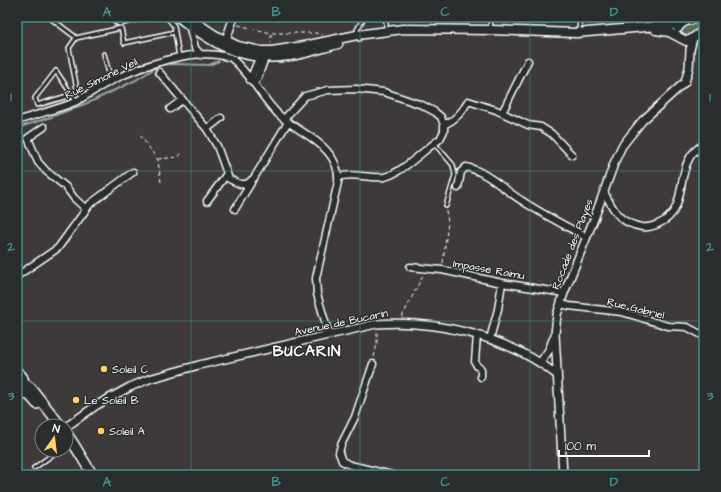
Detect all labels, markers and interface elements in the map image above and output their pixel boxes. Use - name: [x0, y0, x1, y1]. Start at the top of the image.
- text: A: [103, 3, 112, 21]
- text: B: [271, 3, 281, 21]
- text: C: [440, 3, 450, 21]
- text: D: [610, 3, 619, 21]
- street label: Rue Simone Veil: [62, 54, 140, 103]
- text: 1: [10, 88, 12, 106]
- text: 1: [709, 88, 711, 106]
- street label: Rocade des Playes: [548, 196, 598, 292]
- text: 2: [6, 238, 15, 256]
- text: 2: [705, 238, 714, 256]
- street label: Impasse Raimu: [452, 256, 526, 283]
- street label: Rue Gabriel: [606, 294, 666, 323]
- street label: Avenue de Bucarin: [293, 305, 390, 340]
- district label: BUCARIN: [273, 341, 341, 362]
- place label: Soleil C: [112, 362, 149, 377]
- marker: Soleil C: [99, 364, 109, 374]
- text: 3: [7, 387, 15, 405]
- text: 3: [706, 387, 714, 405]
- place label: Le Soleil B: [84, 393, 139, 408]
- marker: Le Soleil B: [71, 395, 81, 405]
- north arrow: [34, 418, 74, 458]
- text: N: [51, 421, 62, 437]
- place label: Soleil A: [109, 424, 145, 439]
- marker: Soleil A: [96, 426, 106, 436]
- scale bar: [559, 432, 649, 458]
- text: 100 m: [565, 438, 596, 455]
- text: A: [103, 473, 112, 491]
- text: B: [271, 473, 281, 491]
- text: C: [440, 473, 450, 491]
- text: D: [610, 473, 619, 491]

